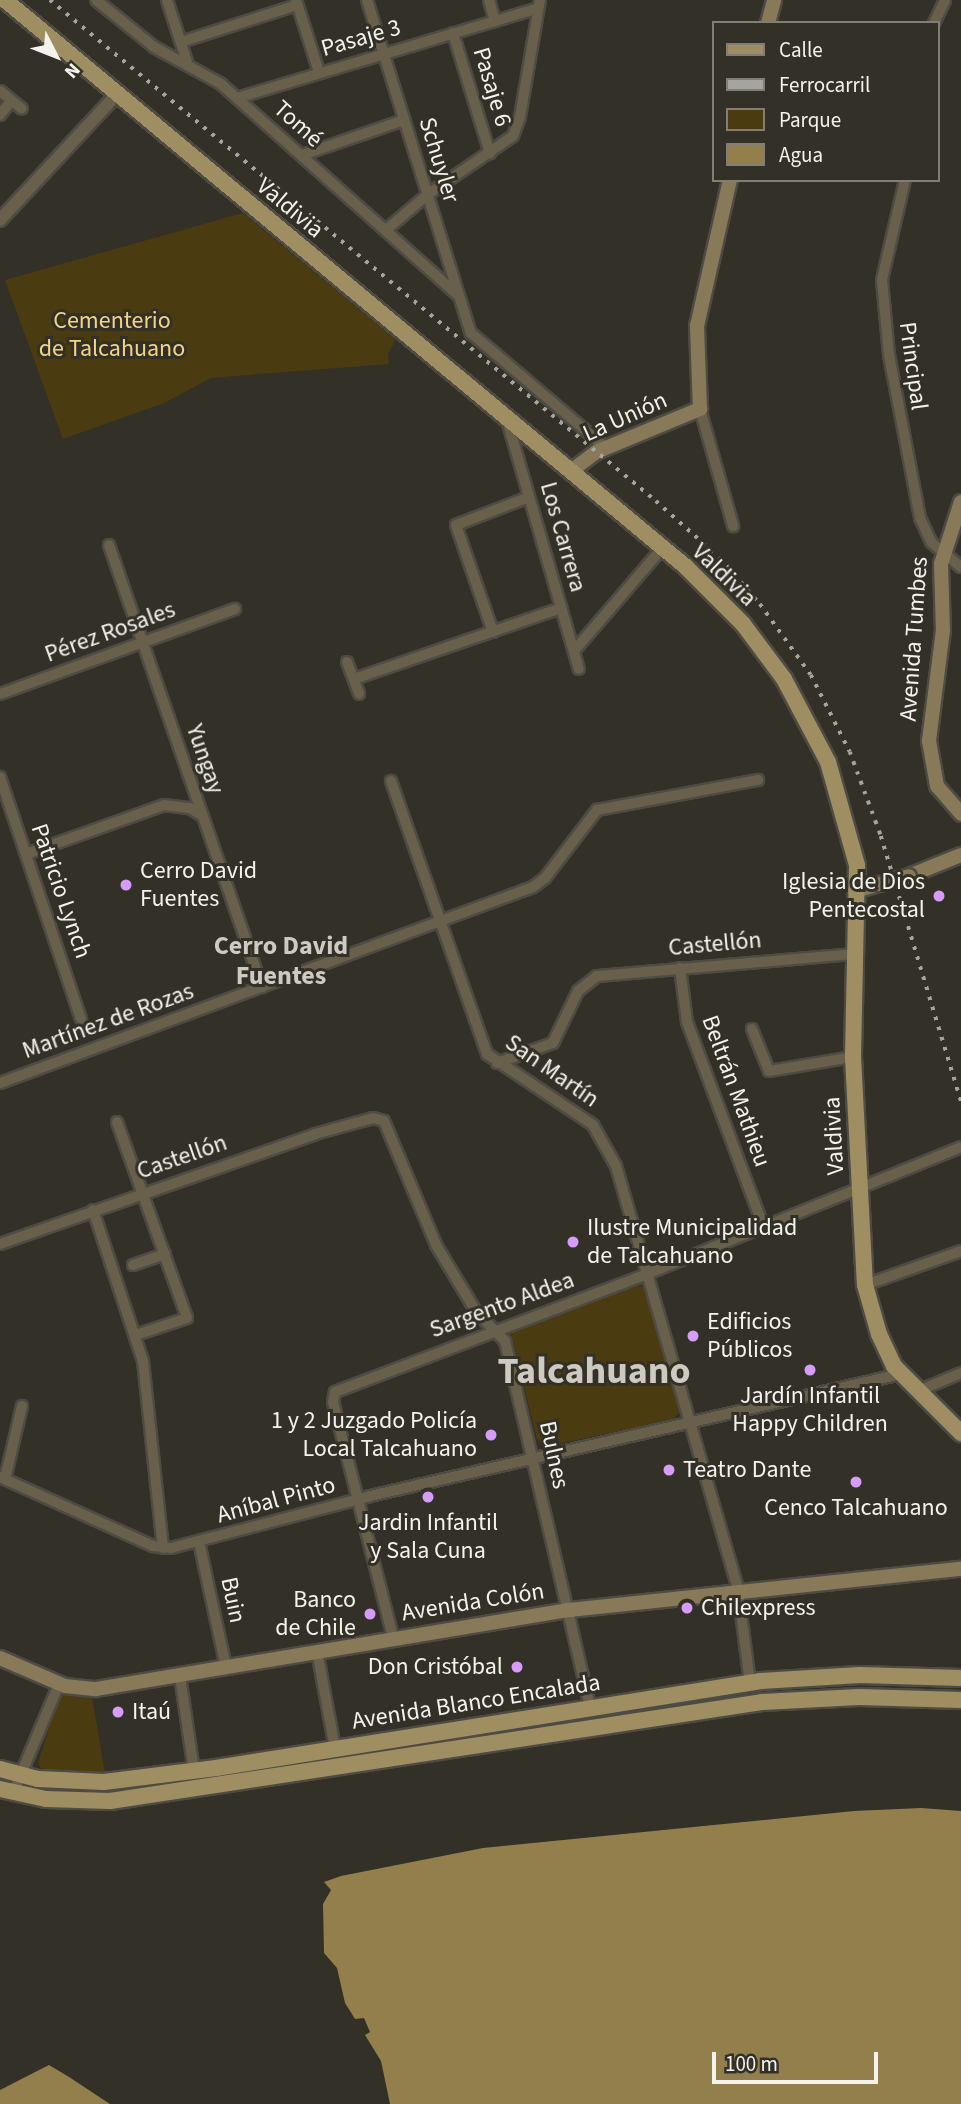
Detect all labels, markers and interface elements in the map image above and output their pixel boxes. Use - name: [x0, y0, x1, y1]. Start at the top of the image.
- street label: Pasaje 3: [318, 13, 404, 63]
- north arrow: [21, 21, 91, 91]
- legend: [712, 21, 940, 182]
- text: Calle: [779, 35, 823, 65]
- street label: Pasaje 6: [466, 44, 518, 130]
- text: N: [58, 57, 86, 84]
- text: Ferrocarril: [779, 70, 870, 100]
- street label: Tomé: [268, 95, 328, 153]
- text: Parque: [779, 105, 841, 135]
- street label: Schuyler: [412, 114, 466, 206]
- text: Agua: [779, 140, 823, 170]
- street label: Valdivia: [251, 172, 329, 244]
- park label: Cementerio de Talcahuano: [39, 307, 185, 363]
- street label: Principal: [893, 320, 933, 412]
- street label: La Unión: [578, 386, 672, 448]
- street label: Los Carrera: [534, 479, 592, 595]
- street label: Valdivia: [686, 537, 762, 613]
- street label: Avenida Tumbes: [894, 556, 934, 722]
- street label: Pérez Rosales: [41, 595, 179, 669]
- street label: Yungay: [180, 720, 230, 798]
- street label: Patricio Lynch: [25, 820, 97, 962]
- place label: Cerro David Fuentes: [140, 857, 257, 913]
- place label: Iglesia de Dios Pentecostal: [782, 868, 925, 924]
- marker: Cerro David Fuentes: [118, 877, 134, 893]
- marker: Iglesia de Dios Pentecostal: [931, 888, 947, 904]
- street label: Castellón: [667, 926, 763, 962]
- district label: Cerro David Fuentes: [214, 930, 348, 992]
- street label: Martínez de Rozas: [18, 977, 198, 1065]
- street label: Beltrán Mathieu: [695, 1011, 777, 1171]
- street label: San Martín: [500, 1028, 604, 1114]
- street label: Valdivia: [818, 1096, 850, 1176]
- street label: Castellón: [133, 1128, 231, 1186]
- place label: Ilustre Municipalidad de Talcahuano: [587, 1214, 797, 1270]
- marker: Ilustre Municipalidad de Talcahuano: [565, 1234, 581, 1250]
- street label: Sargento Aldea: [426, 1266, 578, 1344]
- place label: Edificios Públicos: [707, 1308, 792, 1364]
- marker: Edificios Públicos: [685, 1328, 701, 1344]
- district label: Talcahuano: [497, 1349, 691, 1395]
- marker: Jardín Infantil Happy Children: [802, 1362, 818, 1378]
- place label: Jardín Infantil Happy Children: [732, 1382, 888, 1438]
- place label: 1 y 2 Juzgado Policía Local Talcahuano: [271, 1407, 477, 1463]
- street label: Bulnes: [533, 1419, 575, 1491]
- marker: 1 y 2 Juzgado Policía Local Talcahuano: [483, 1427, 499, 1443]
- place label: Teatro Dante: [683, 1456, 811, 1484]
- marker: Teatro Dante: [661, 1462, 677, 1478]
- street label: Aníbal Pinto: [214, 1470, 338, 1530]
- marker: Cenco Talcahuano: [848, 1474, 864, 1490]
- marker: Jardin Infantil y Sala Cuna: [420, 1489, 436, 1505]
- place label: Cenco Talcahuano: [764, 1494, 948, 1522]
- place label: Jardin Infantil y Sala Cuna: [358, 1509, 498, 1565]
- street label: Buin: [214, 1574, 252, 1626]
- street label: Avenida Colón: [400, 1577, 546, 1627]
- place label: Banco de Chile: [275, 1586, 356, 1642]
- place label: Chilexpress: [701, 1594, 816, 1622]
- marker: Chilexpress: [679, 1600, 695, 1616]
- marker: Banco de Chile: [362, 1606, 378, 1622]
- place label: Don Cristóbal: [368, 1653, 503, 1681]
- marker: Don Cristóbal: [509, 1659, 525, 1675]
- street label: Avenida Blanco Encalada: [350, 1668, 602, 1736]
- place label: Itaú: [132, 1698, 171, 1726]
- marker: Itaú: [110, 1704, 126, 1720]
- scale bar: [716, 2038, 882, 2082]
- text: 100 m: [725, 2049, 778, 2079]

